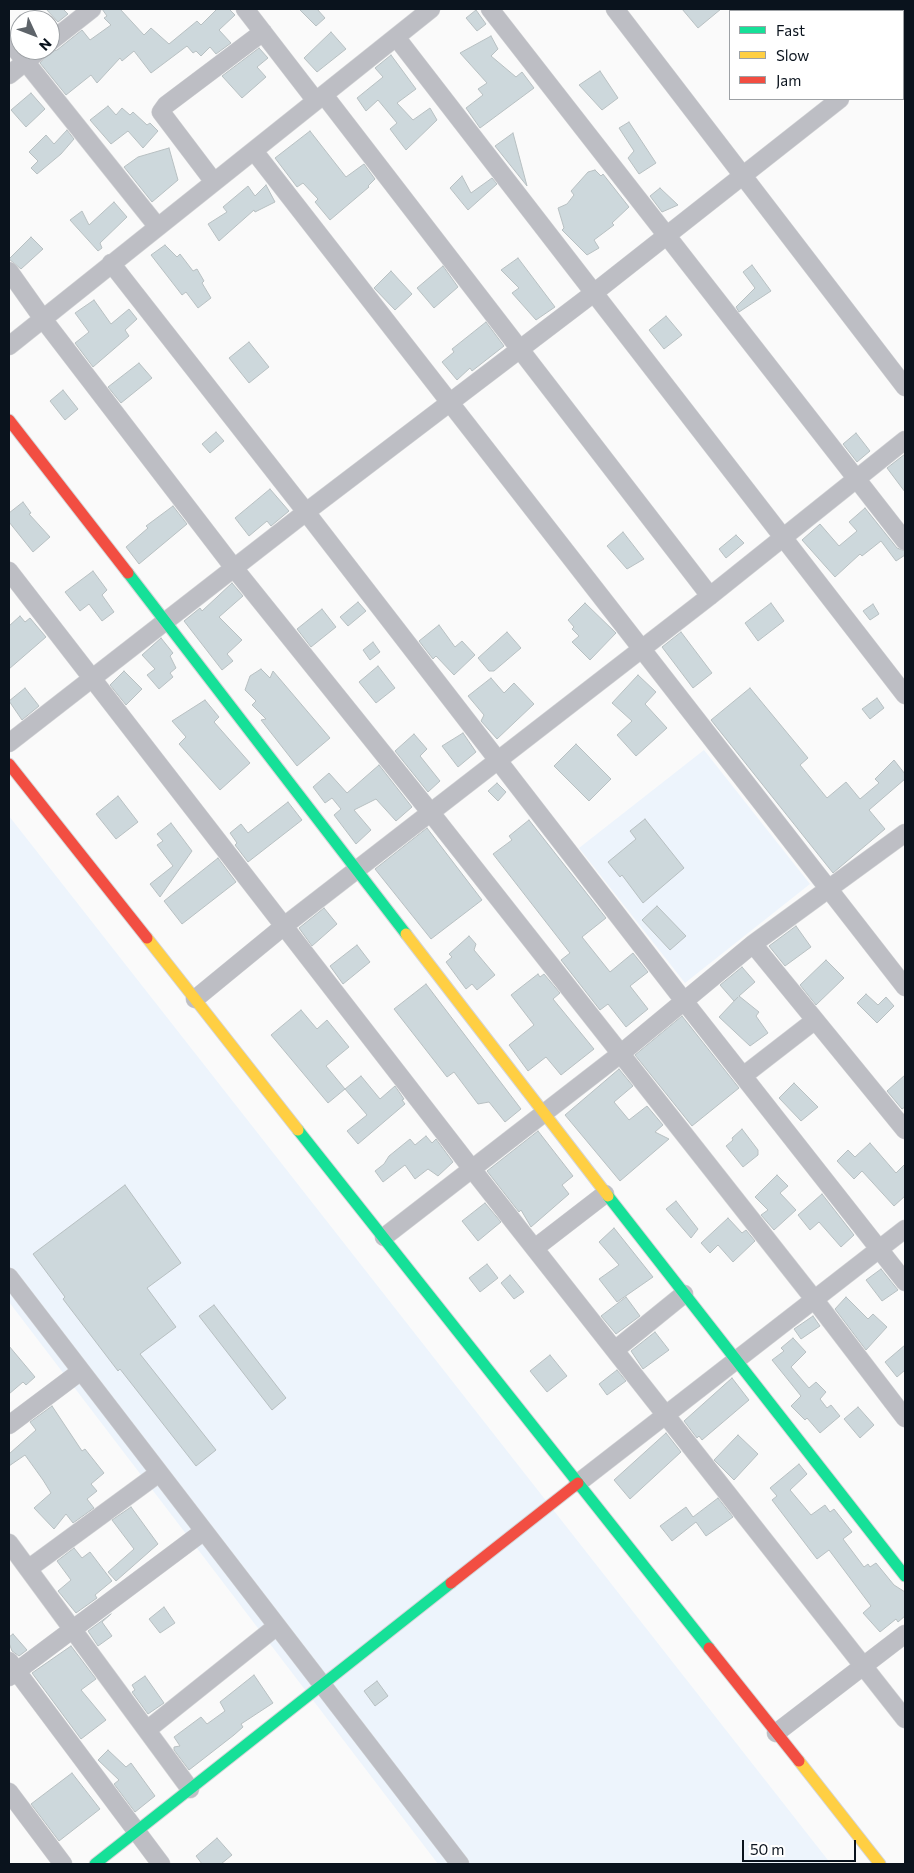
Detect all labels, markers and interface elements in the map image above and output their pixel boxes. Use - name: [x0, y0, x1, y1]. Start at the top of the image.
- north arrow: [10, 10, 60, 60]
- legend: [729, 10, 904, 100]
- text: Fast: [776, 21, 805, 39]
- text: N: [36, 35, 55, 55]
- text: Slow: [776, 46, 809, 64]
- text: Jam: [776, 71, 801, 89]
- scale bar: [744, 1830, 858, 1862]
- text: 50 m: [750, 1840, 784, 1858]

